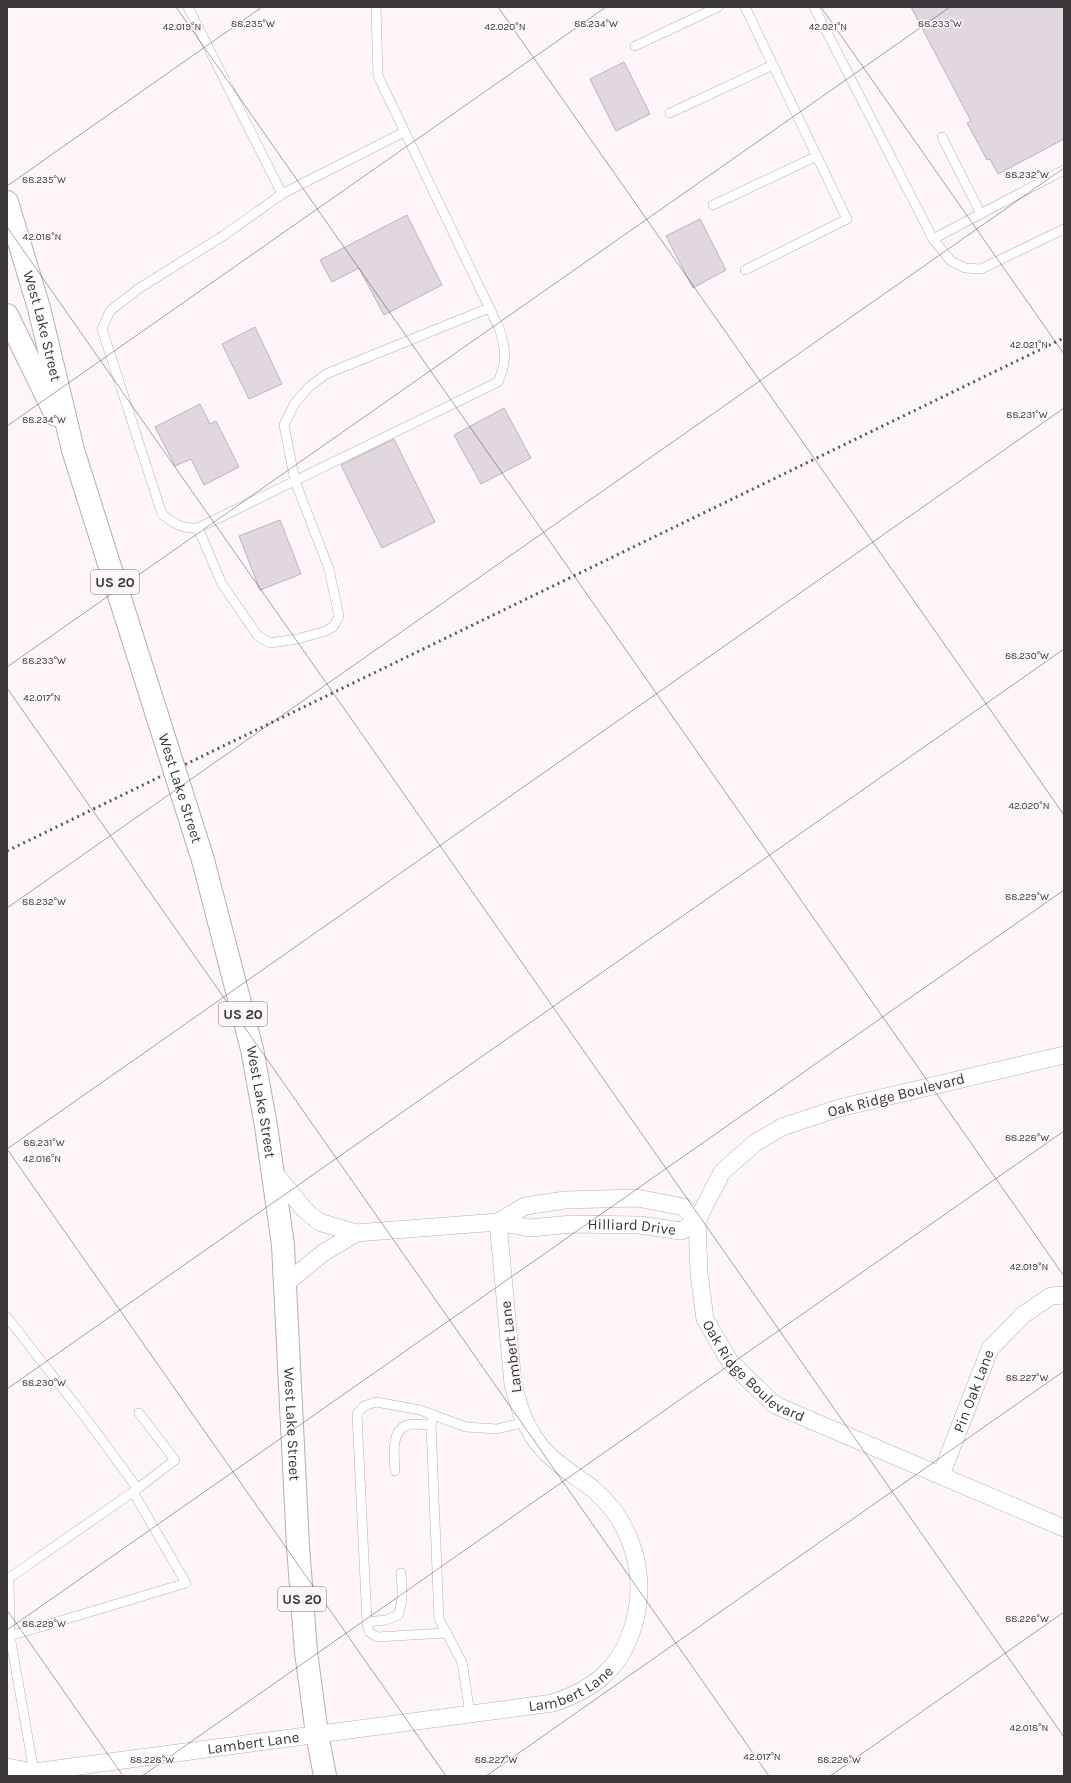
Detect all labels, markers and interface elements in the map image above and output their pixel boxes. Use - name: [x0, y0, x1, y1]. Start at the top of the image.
- text: 88.235°W: [231, 18, 275, 30]
- text: 88.234°W: [574, 18, 618, 30]
- text: 88.233°W: [918, 18, 962, 30]
- text: 42.019°N: [163, 21, 201, 33]
- text: 42.020°N: [484, 21, 526, 33]
- text: 42.021°N: [809, 21, 847, 33]
- text: 88.232°W: [1005, 169, 1049, 181]
- text: 88.235°W: [22, 174, 66, 186]
- text: 42.018°N: [23, 231, 61, 243]
- street label: West Lake Street: [19, 268, 65, 384]
- text: 42.021°N: [1010, 339, 1048, 351]
- text: 88.231°W: [1006, 409, 1048, 421]
- text: 88.234°W: [22, 414, 66, 426]
- road number: US 20: [91, 570, 139, 594]
- text: 88.230°W: [1005, 650, 1049, 662]
- text: 88.233°W: [22, 655, 66, 667]
- text: 42.017°N: [23, 692, 61, 704]
- street label: West Lake Street: [154, 731, 206, 846]
- text: 42.020°N: [1008, 800, 1050, 812]
- text: 88.229°W: [1005, 891, 1049, 903]
- text: 88.232°W: [22, 896, 66, 908]
- road number: US 20: [219, 1002, 267, 1026]
- street label: West Lake Street: [243, 1044, 280, 1160]
- street label: Oak Ridge Boulevard: [825, 1069, 967, 1121]
- text: 88.228°W: [1005, 1132, 1049, 1144]
- text: 88.231°W: [23, 1137, 65, 1149]
- text: 42.016°N: [23, 1153, 61, 1165]
- street label: Hilliard Drive: [587, 1215, 677, 1239]
- text: 42.019°N: [1010, 1261, 1048, 1273]
- street label: Lambert Lane: [496, 1300, 526, 1394]
- street label: Oak Ridge Boulevard: [698, 1317, 808, 1426]
- street label: Pin Oak Lane: [949, 1347, 998, 1435]
- street label: West Lake Street: [280, 1367, 304, 1482]
- text: 88.227°W: [1006, 1372, 1048, 1384]
- text: 88.230°W: [22, 1377, 66, 1389]
- road number: US 20: [278, 1587, 326, 1611]
- text: 88.226°W: [1005, 1613, 1049, 1625]
- text: 88.229°W: [22, 1618, 66, 1630]
- street label: Lambert Lane: [527, 1662, 617, 1715]
- text: 42.018°N: [1010, 1722, 1048, 1734]
- street label: Lambert Lane: [206, 1728, 300, 1758]
- text: 42.017°N: [743, 1751, 781, 1763]
- text: 88.228°W: [130, 1754, 174, 1766]
- text: 88.227°W: [475, 1754, 517, 1766]
- text: 88.226°W: [817, 1754, 861, 1766]

